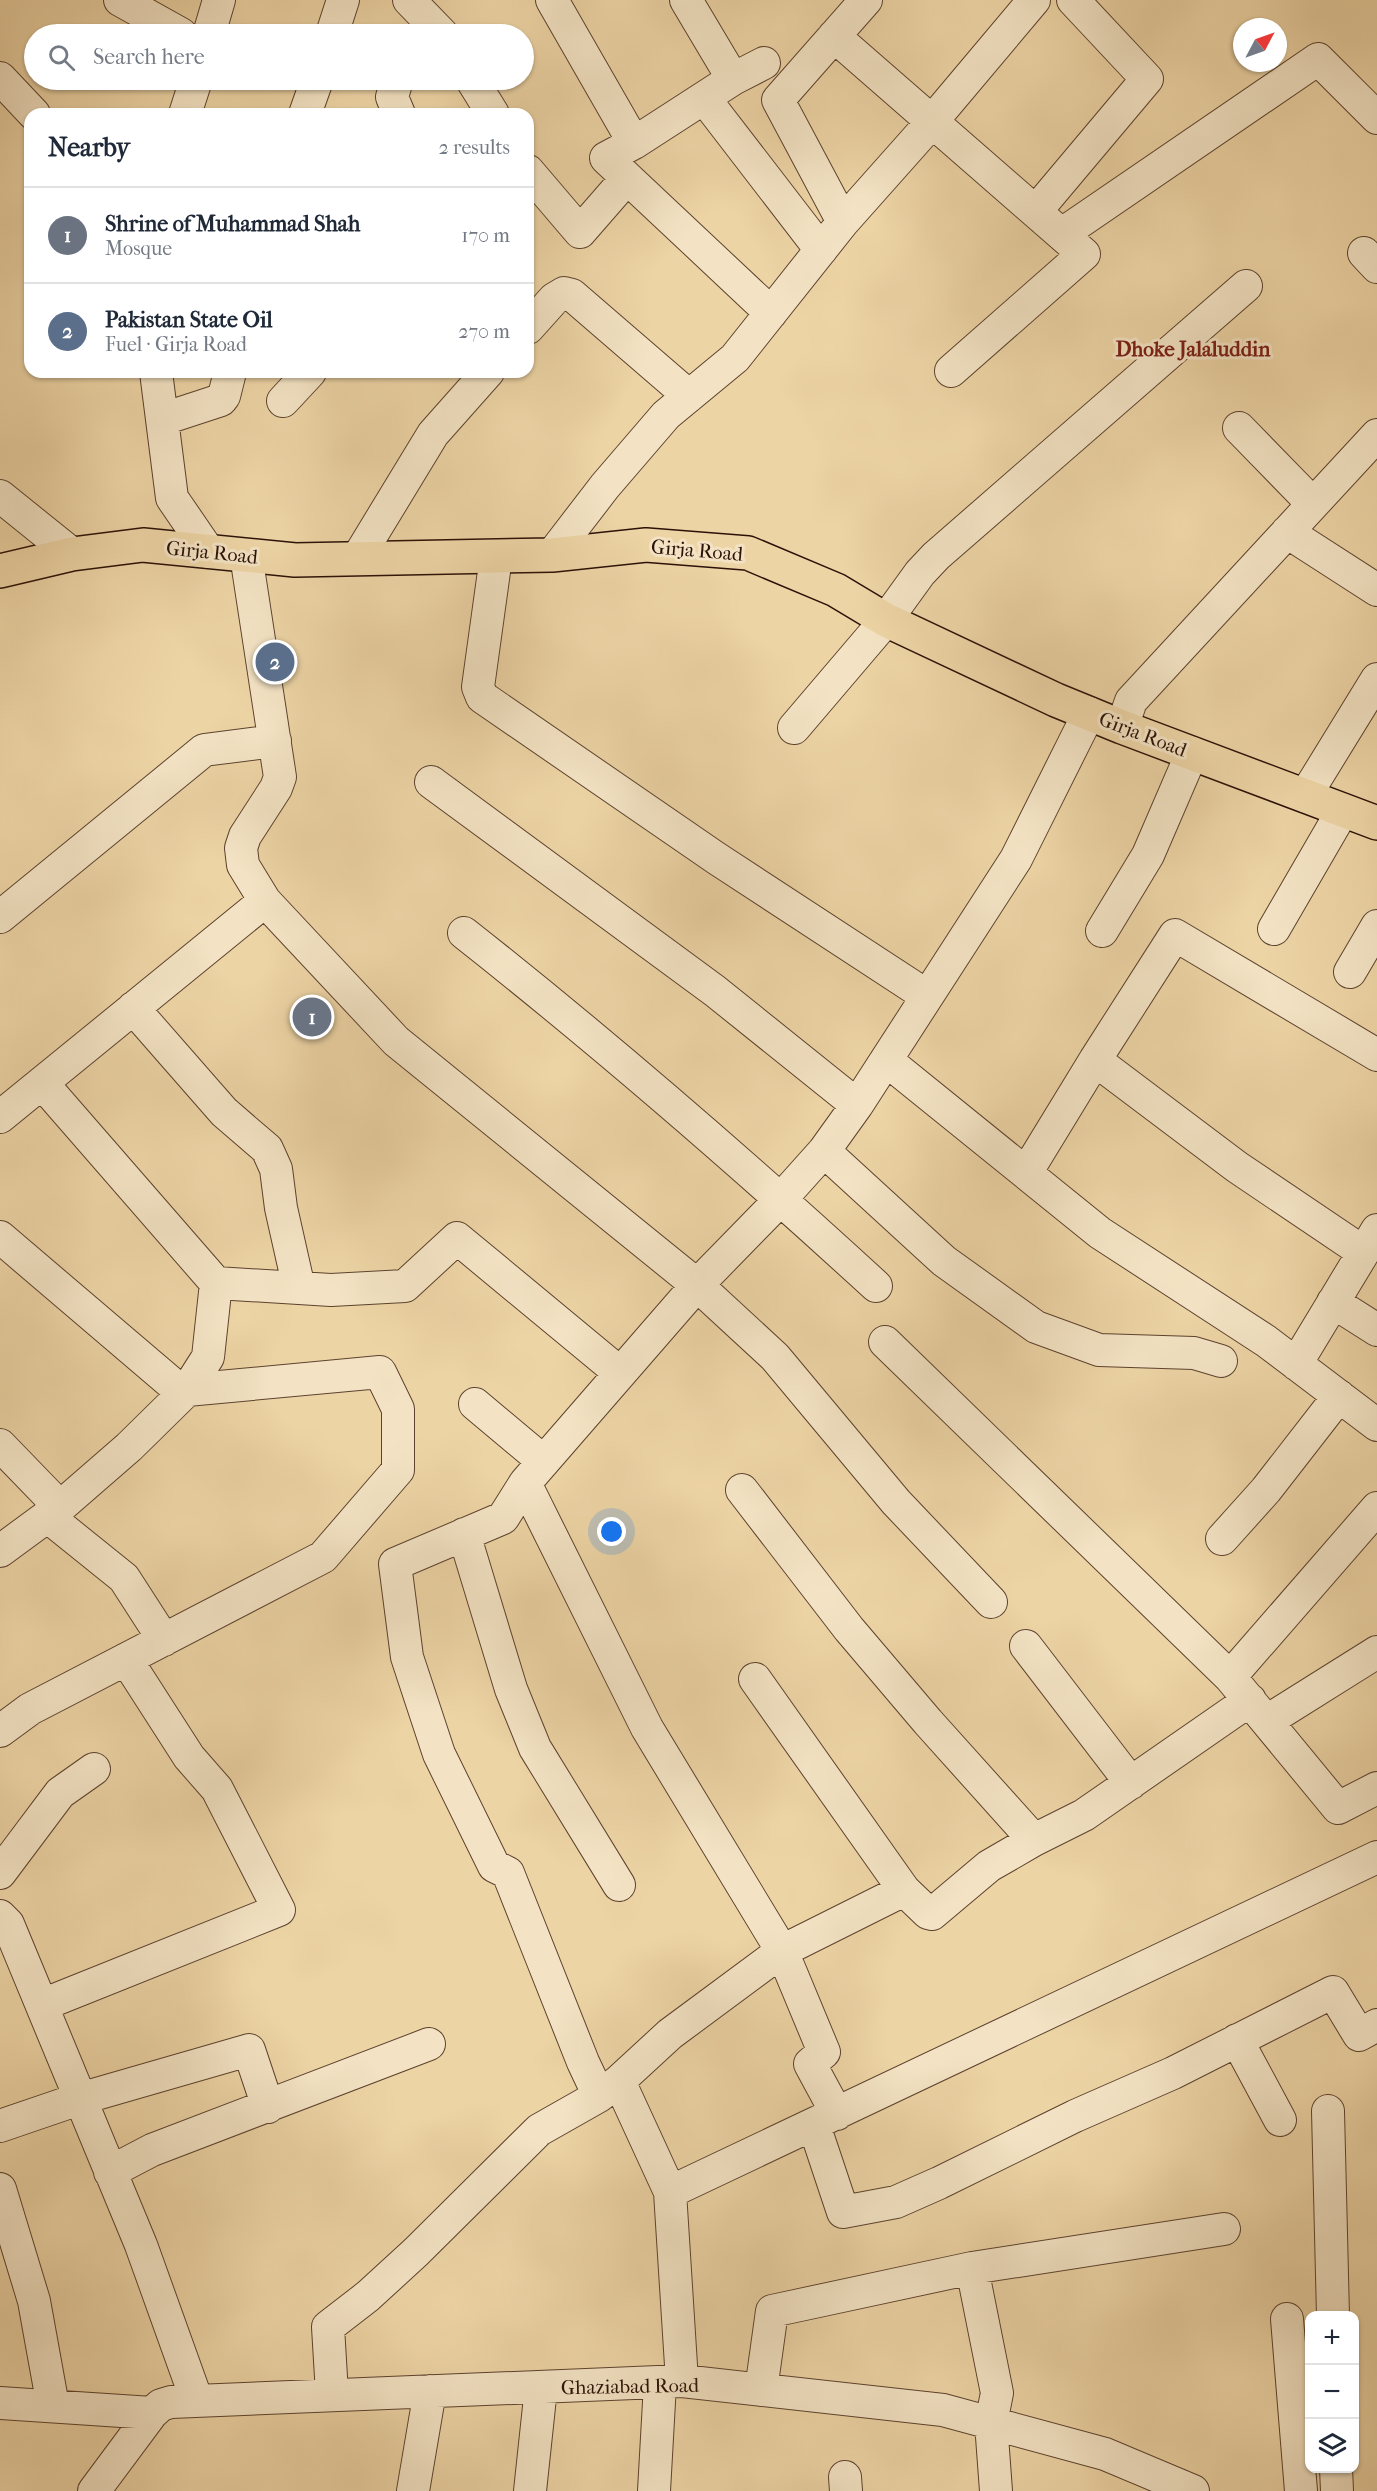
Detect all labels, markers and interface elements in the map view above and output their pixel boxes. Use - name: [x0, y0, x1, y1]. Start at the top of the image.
- north arrow: [1233, 18, 1287, 72]
- search box: [24, 24, 534, 90]
- icon: search: [45, 41, 78, 74]
- text: Search here: [93, 44, 205, 70]
- text: Nearby: [48, 132, 130, 163]
- text: 2 results: [439, 136, 510, 159]
- text: Shrine of Muhammad Shah: [105, 211, 360, 237]
- text: 1: [64, 224, 71, 247]
- text: 170 m: [461, 224, 510, 247]
- text: Mosque: [105, 237, 172, 260]
- text: Pakistan State Oil: [105, 307, 273, 333]
- text: 2: [62, 320, 73, 343]
- text: 270 m: [458, 320, 510, 343]
- text: Fuel · Girja Road: [105, 333, 247, 356]
- district label: Dhoke Jalaluddin: [1115, 337, 1271, 361]
- street label: Girja Road: [650, 535, 745, 566]
- street label: Girja Road: [165, 536, 260, 569]
- pin: 2: [256, 640, 294, 684]
- street label: Girja Road: [1096, 707, 1191, 762]
- pin: 1: [292, 994, 332, 1040]
- your location: [597, 1517, 626, 1546]
- map controls: [1305, 2311, 1359, 2473]
- button: +: [1305, 2311, 1359, 2365]
- button: −: [1305, 2365, 1359, 2419]
- street label: Ghaziabad Road: [561, 2374, 700, 2399]
- button: layers: [1305, 2419, 1359, 2473]

